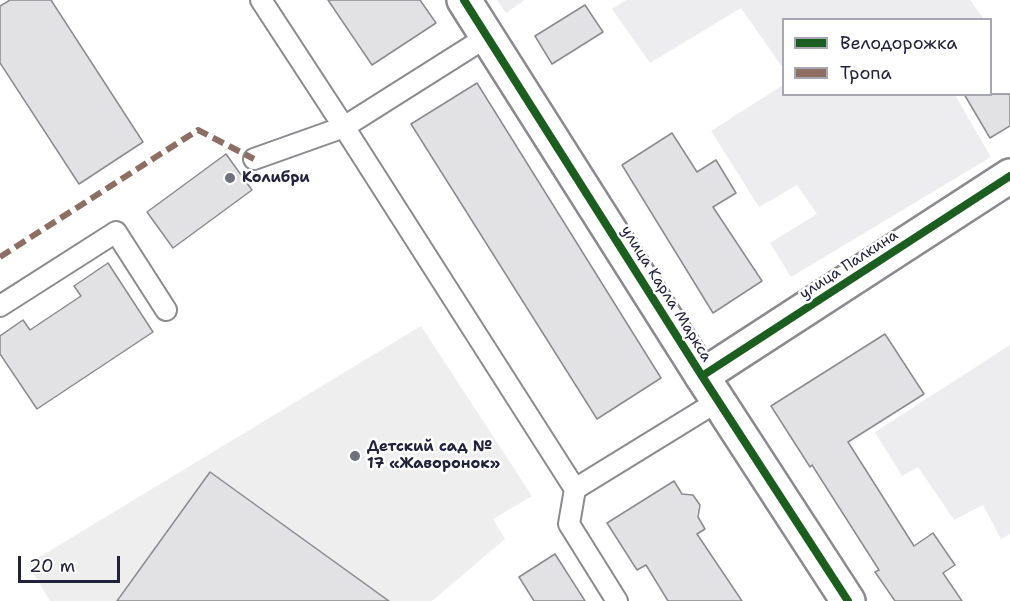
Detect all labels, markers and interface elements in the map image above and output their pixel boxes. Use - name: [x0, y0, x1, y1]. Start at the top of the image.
- legend: [782, 18, 992, 96]
- text: Велодорожка: [840, 31, 958, 55]
- text: Тропа: [840, 61, 892, 85]
- place label: Колибри: [242, 169, 310, 187]
- marker: Колибри: [223, 171, 237, 185]
- street label: улица Карла Маркса: [617, 223, 715, 365]
- street label: улица Палкина: [796, 226, 902, 304]
- place label: Детский сад № 17 «Жаворонок»: [367, 438, 500, 473]
- marker: Детский сад № 17 «Жаворонок»: [348, 449, 362, 463]
- scale bar: [21, 544, 123, 582]
- text: 20 m: [29, 554, 75, 578]

